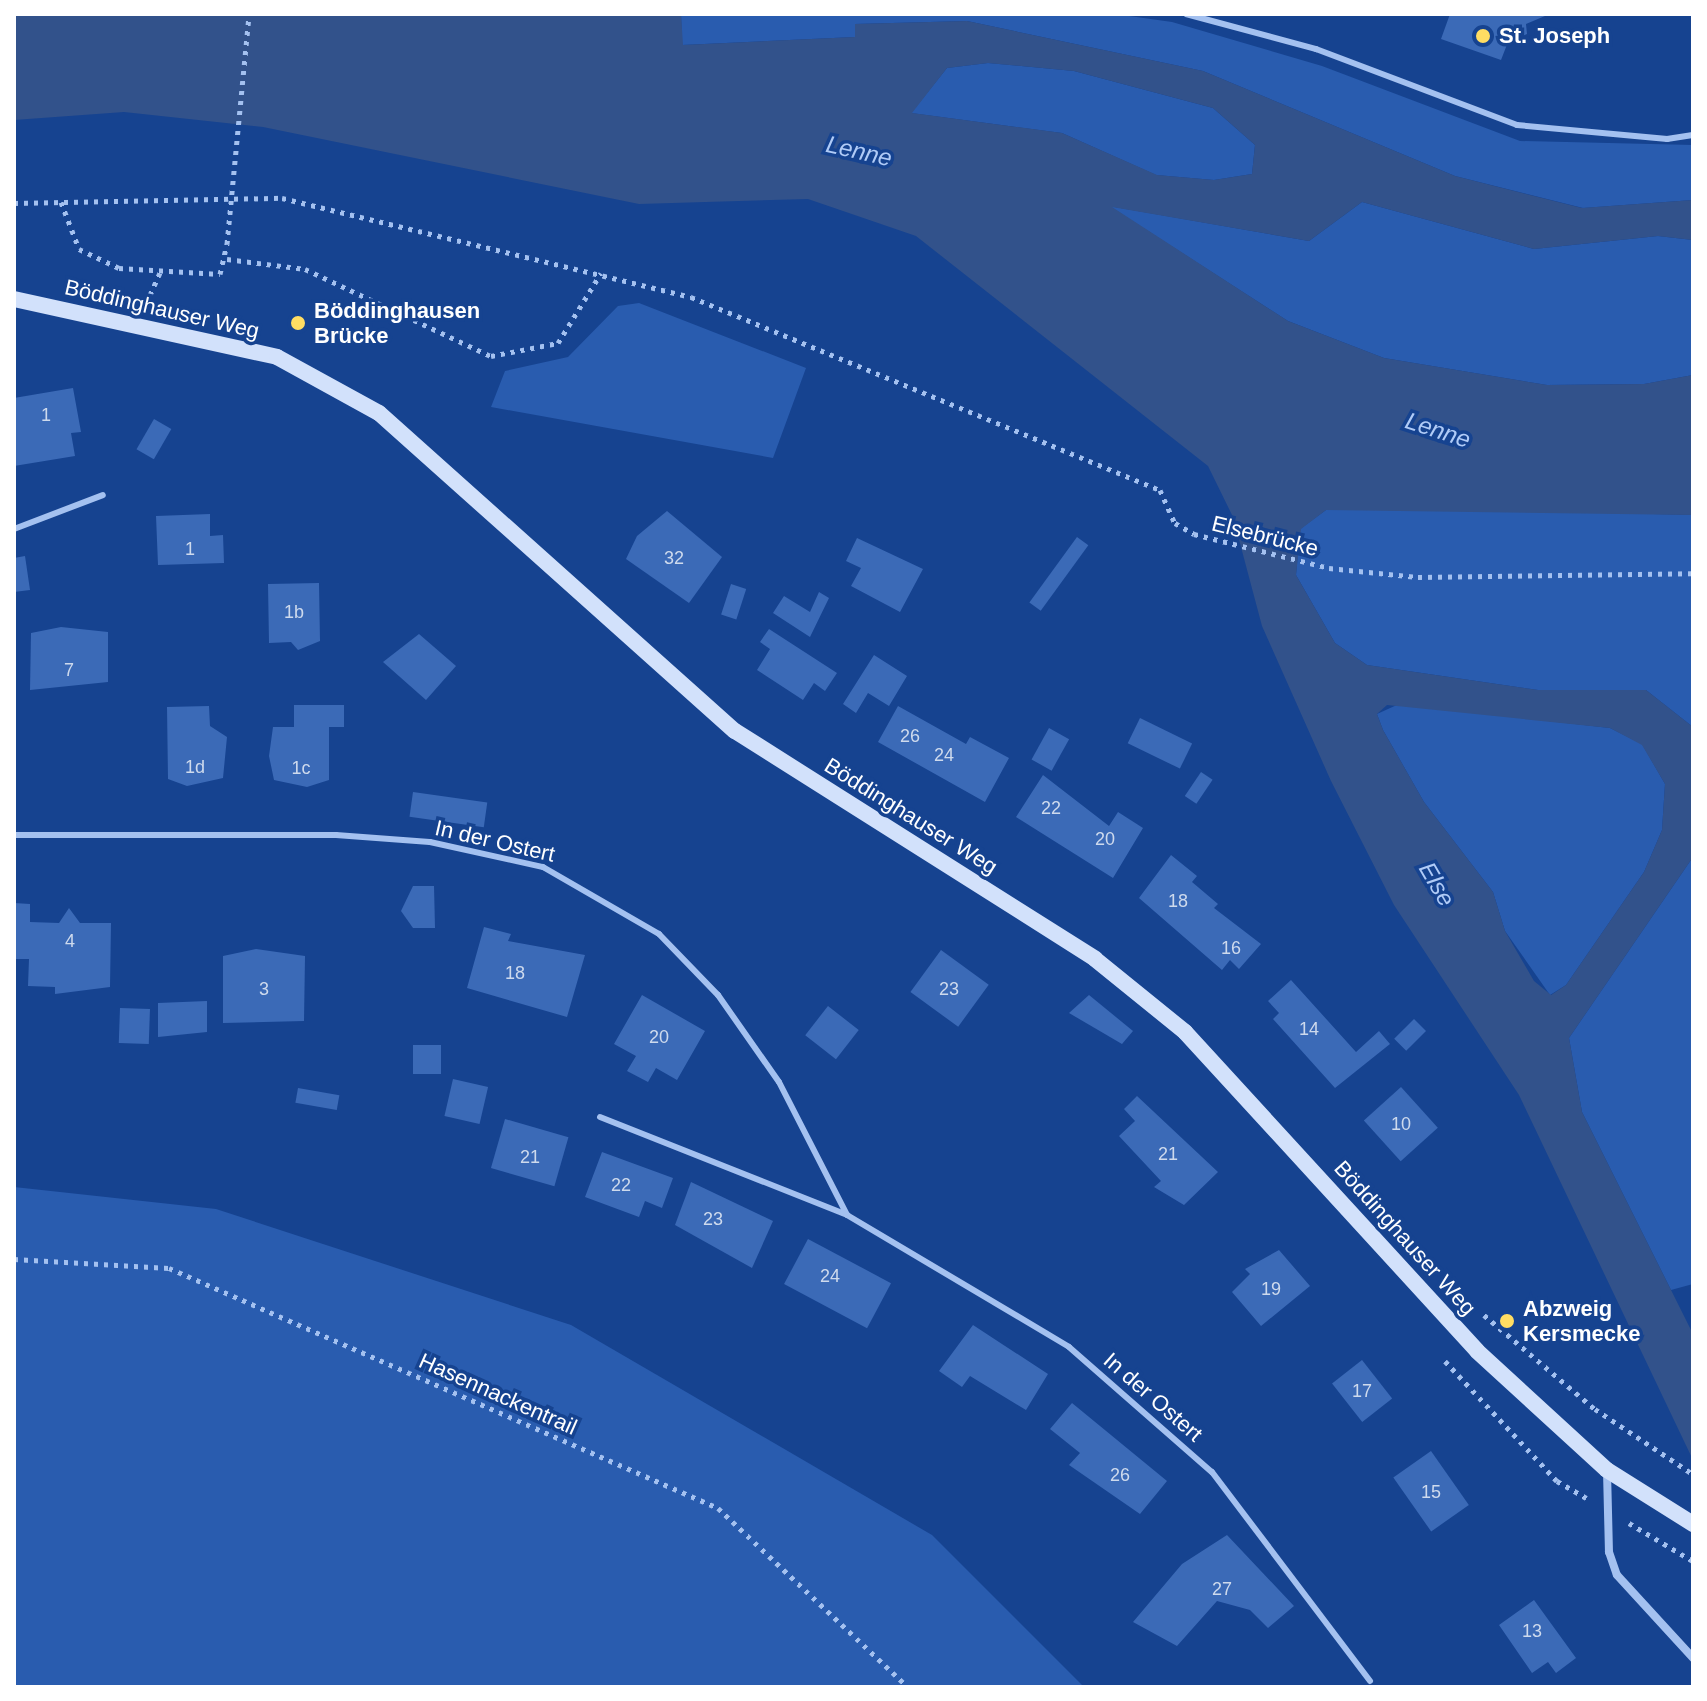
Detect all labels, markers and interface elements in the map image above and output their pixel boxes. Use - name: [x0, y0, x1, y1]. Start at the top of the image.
- place label: St. Joseph: [1499, 23, 1610, 49]
- marker: St. Joseph: [1474, 27, 1492, 45]
- water label: Lenne: [823, 129, 895, 173]
- street label: Böddinghauser Weg: [62, 274, 262, 344]
- place label: Böddinghausen Brücke: [314, 297, 480, 348]
- marker: Böddinghausen Brücke: [289, 314, 307, 332]
- house number: 1: [41, 404, 51, 426]
- water label: Lenne: [1402, 406, 1474, 454]
- street label: Elsebrücke: [1209, 510, 1321, 562]
- house number: 1: [185, 538, 195, 560]
- house number: 32: [664, 547, 684, 569]
- house number: 1b: [284, 601, 304, 623]
- house number: 7: [64, 659, 74, 681]
- house number: 26: [900, 725, 920, 747]
- house number: 24: [934, 744, 954, 766]
- street label: Böddinghauser Weg: [820, 752, 1002, 880]
- house number: 1d: [185, 756, 205, 778]
- house number: 1c: [291, 757, 311, 779]
- house number: 22: [1041, 797, 1061, 819]
- street label: In der Ostert: [432, 814, 558, 868]
- house number: 20: [1095, 828, 1115, 850]
- water label: Else: [1413, 857, 1461, 911]
- house number: 18: [1168, 890, 1188, 912]
- house number: 4: [65, 930, 75, 952]
- house number: 16: [1221, 937, 1241, 959]
- house number: 18: [505, 962, 525, 984]
- house number: 3: [259, 978, 269, 1000]
- house number: 23: [939, 978, 959, 1000]
- house number: 14: [1299, 1018, 1319, 1040]
- house number: 20: [649, 1026, 669, 1048]
- house number: 10: [1391, 1113, 1411, 1135]
- house number: 21: [1158, 1143, 1178, 1165]
- house number: 21: [520, 1146, 540, 1168]
- street label: Böddinghauser Weg: [1329, 1155, 1481, 1321]
- house number: 22: [611, 1174, 631, 1196]
- house number: 23: [703, 1208, 723, 1230]
- house number: 24: [820, 1265, 840, 1287]
- house number: 19: [1261, 1278, 1281, 1300]
- place label: Abzweig Kersmecke: [1523, 1295, 1640, 1346]
- marker: Abzweig Kersmecke: [1498, 1312, 1516, 1330]
- street label: Hasennackentrail: [415, 1347, 581, 1441]
- street label: In der Ostert: [1098, 1347, 1208, 1447]
- house number: 17: [1352, 1380, 1372, 1402]
- house number: 26: [1110, 1464, 1130, 1486]
- house number: 15: [1421, 1481, 1441, 1503]
- house number: 27: [1212, 1578, 1232, 1600]
- house number: 13: [1522, 1620, 1542, 1642]

